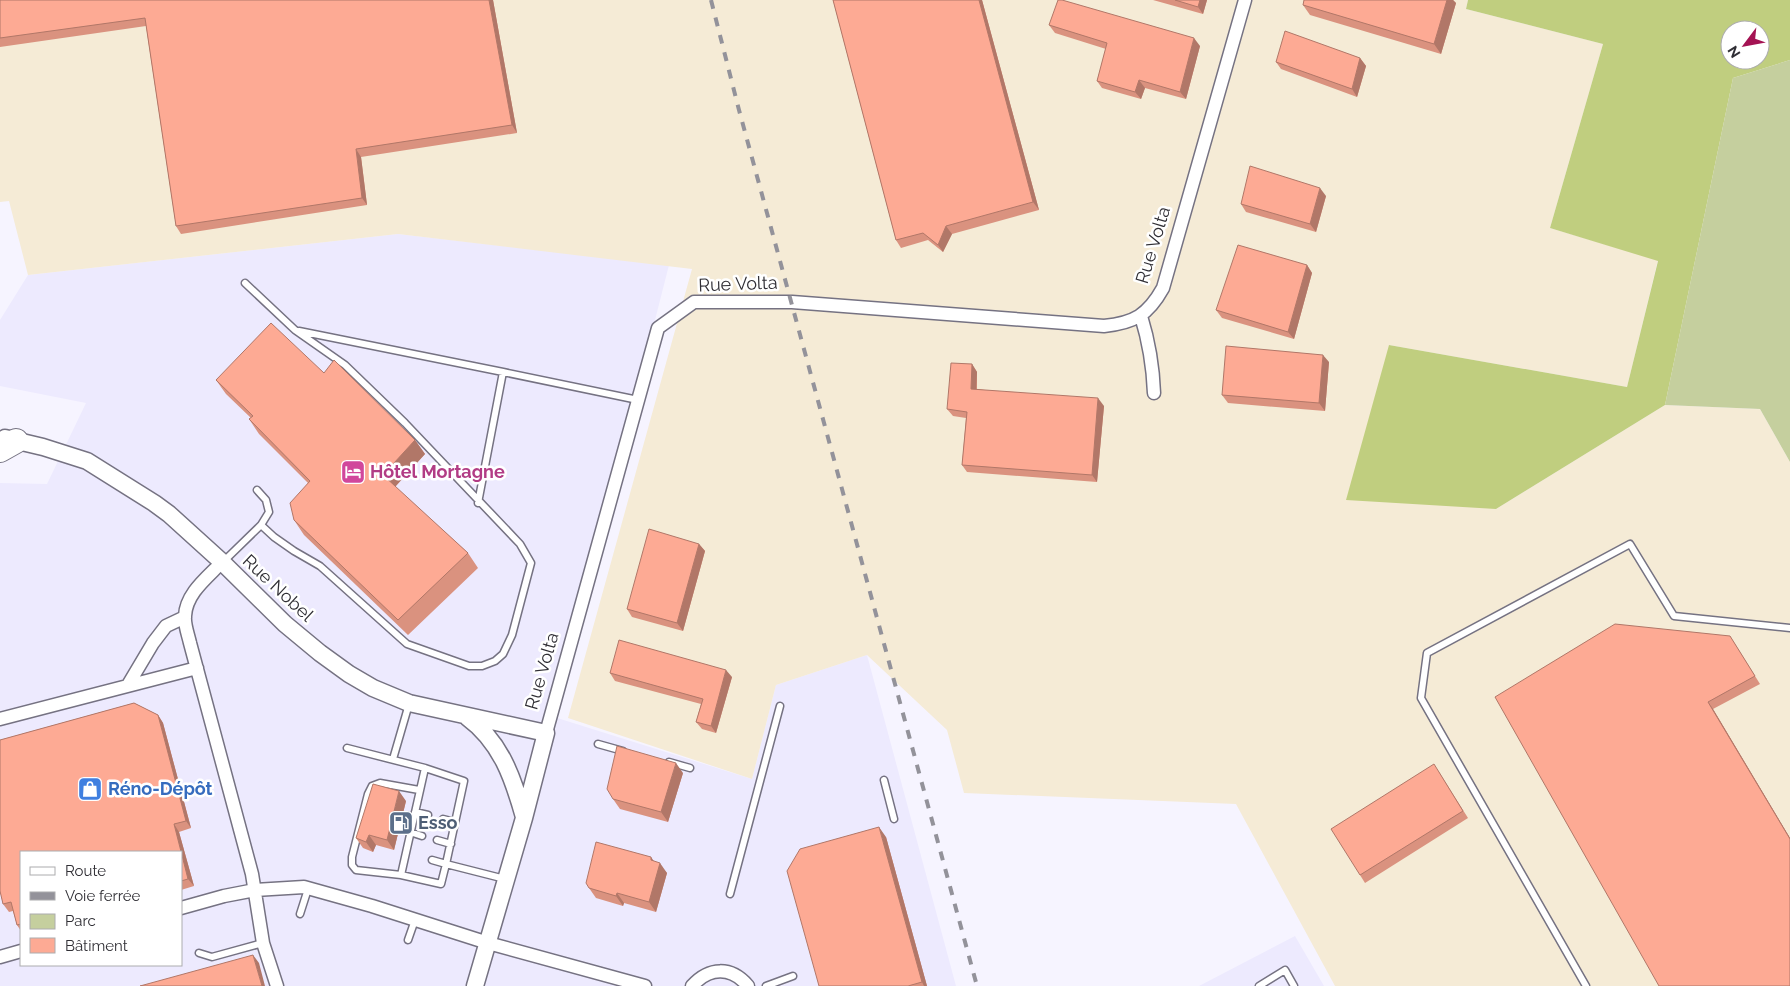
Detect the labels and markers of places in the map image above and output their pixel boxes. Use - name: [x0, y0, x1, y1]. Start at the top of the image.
- hotel icon: Hôtel Mortagne: [340, 459, 366, 485]
- place label: Hôtel Mortagne: [370, 461, 505, 482]
- shop icon: Réno-Dépôt: [77, 776, 103, 802]
- place label: Réno-Dépôt: [108, 778, 213, 799]
- fuel station icon: Esso: [388, 810, 414, 836]
- place label: Esso: [418, 812, 458, 833]

